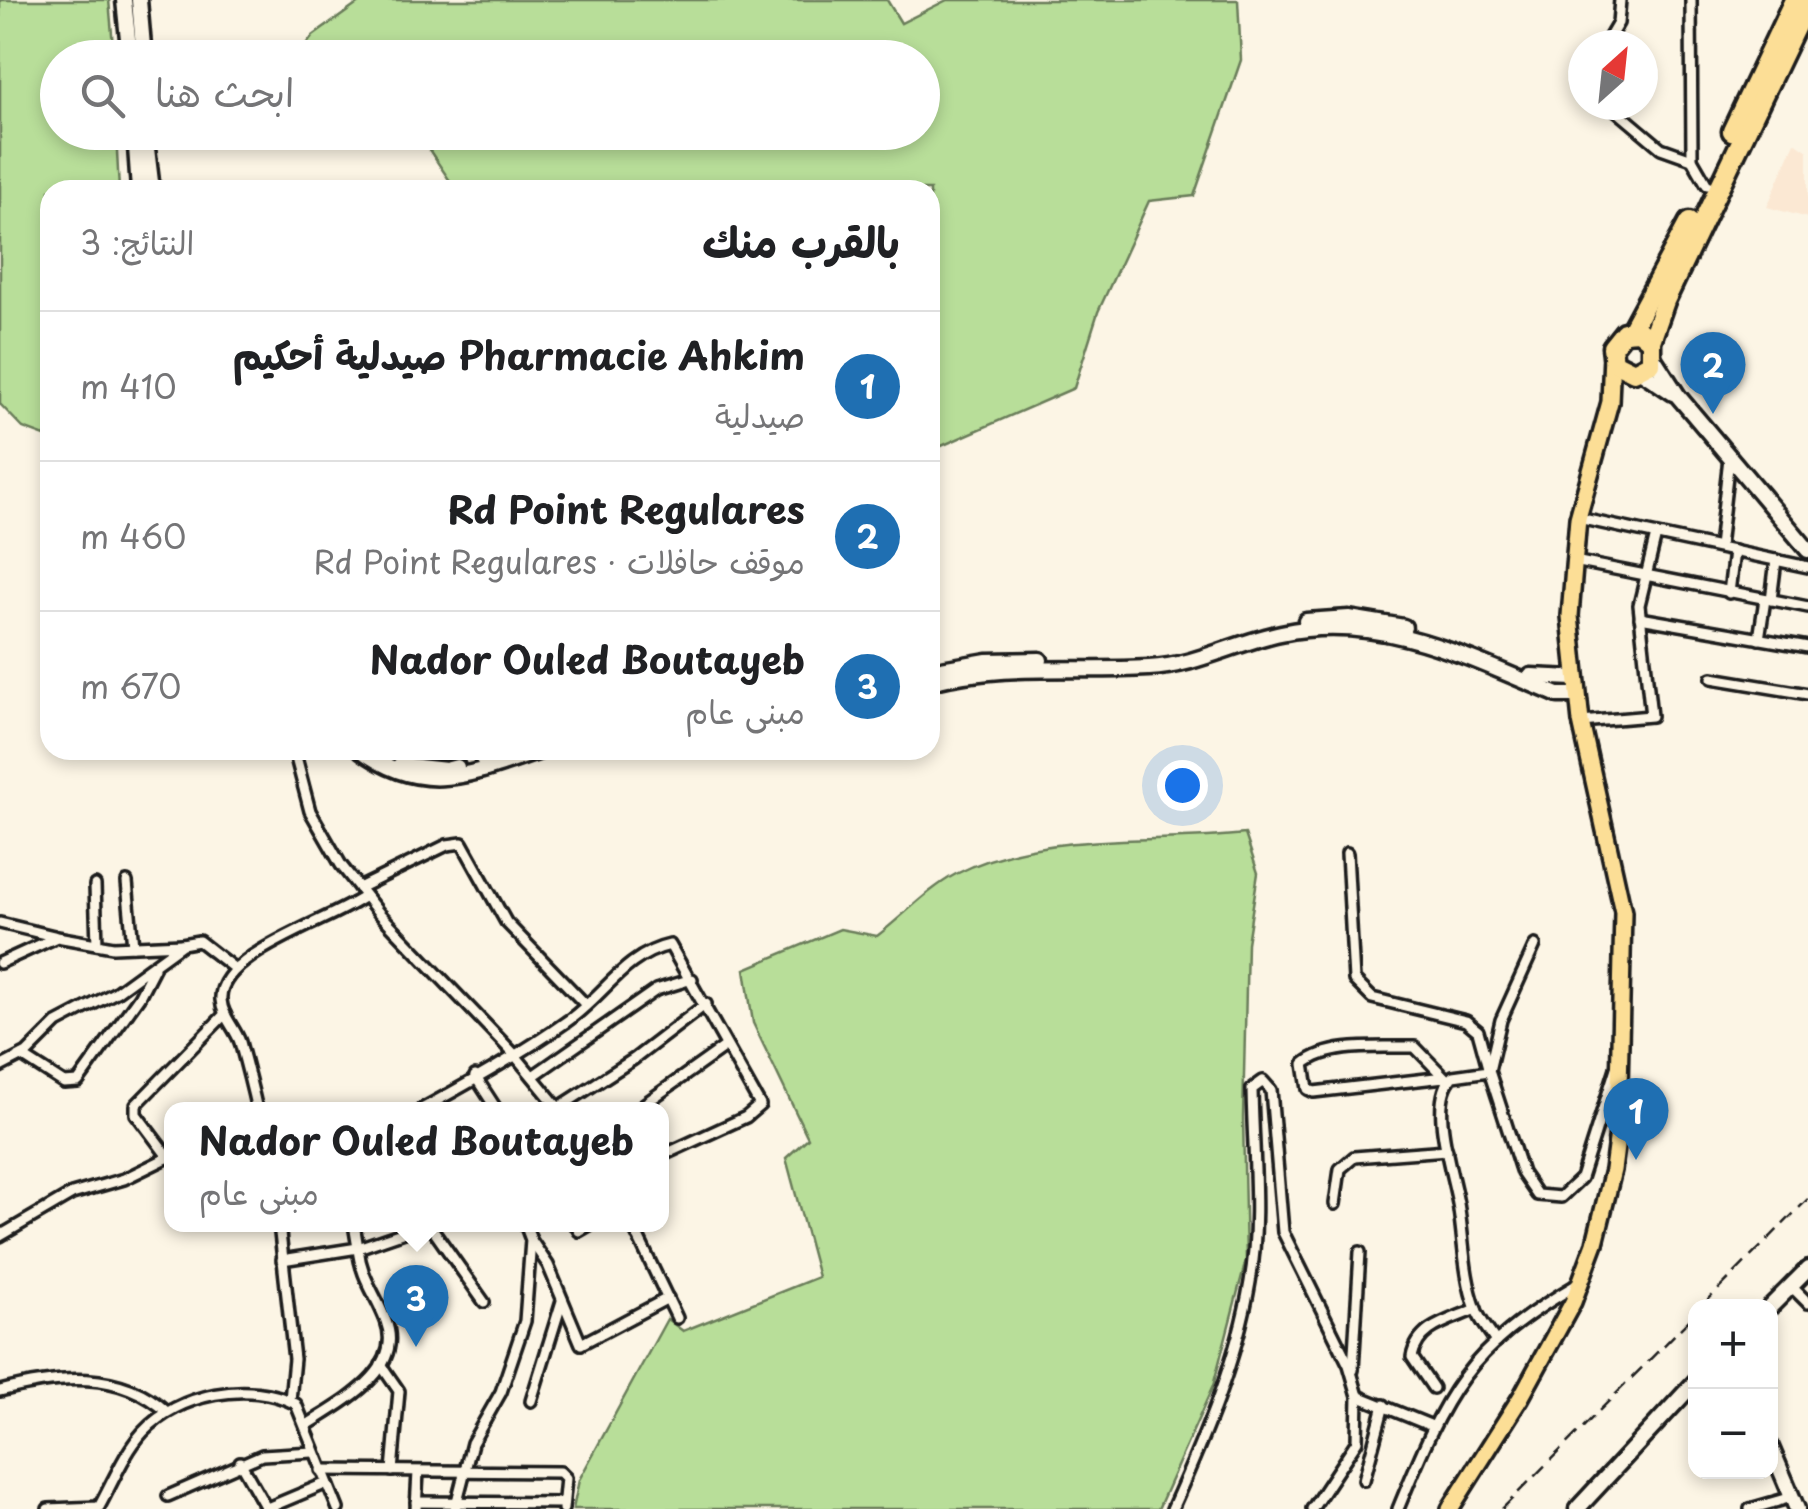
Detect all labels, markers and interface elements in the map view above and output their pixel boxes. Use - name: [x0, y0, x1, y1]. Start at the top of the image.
- north arrow: [1568, 30, 1658, 120]
- search box: [40, 40, 940, 150]
- text: ابحث هنا: [155, 63, 294, 120]
- icon: search: [75, 68, 130, 123]
- text: بالقرب منك: [702, 209, 900, 272]
- text: النتائج: 3: [80, 218, 194, 266]
- text: Pharmacie Ahkim صيدلية أحكيم: [233, 326, 805, 383]
- pin: 2: [1680, 332, 1746, 414]
- text: 410 m: [80, 362, 177, 410]
- text: 1: [860, 362, 875, 410]
- text: صيدلية: [715, 391, 805, 439]
- text: Rd Point Regulares: [447, 480, 805, 537]
- text: 460 m: [80, 512, 187, 560]
- text: 2: [856, 512, 879, 560]
- text: موقف حافلات · Rd Point Regulares: [314, 537, 805, 585]
- text: Nador Ouled Boutayeb: [370, 630, 805, 687]
- text: 670 m: [80, 662, 181, 710]
- text: 3: [857, 662, 878, 710]
- text: مبنى عام: [685, 687, 805, 735]
- your location: [1157, 760, 1208, 811]
- pin: 1: [1604, 1078, 1668, 1160]
- popup: [164, 1102, 669, 1232]
- text: Nador Ouled Boutayeb: [199, 1111, 634, 1168]
- text: مبنى عام: [199, 1168, 319, 1216]
- pin: 3: [384, 1264, 448, 1347]
- map controls: [1688, 1299, 1778, 1479]
- button: +: [1688, 1299, 1778, 1389]
- button: −: [1688, 1389, 1778, 1479]

